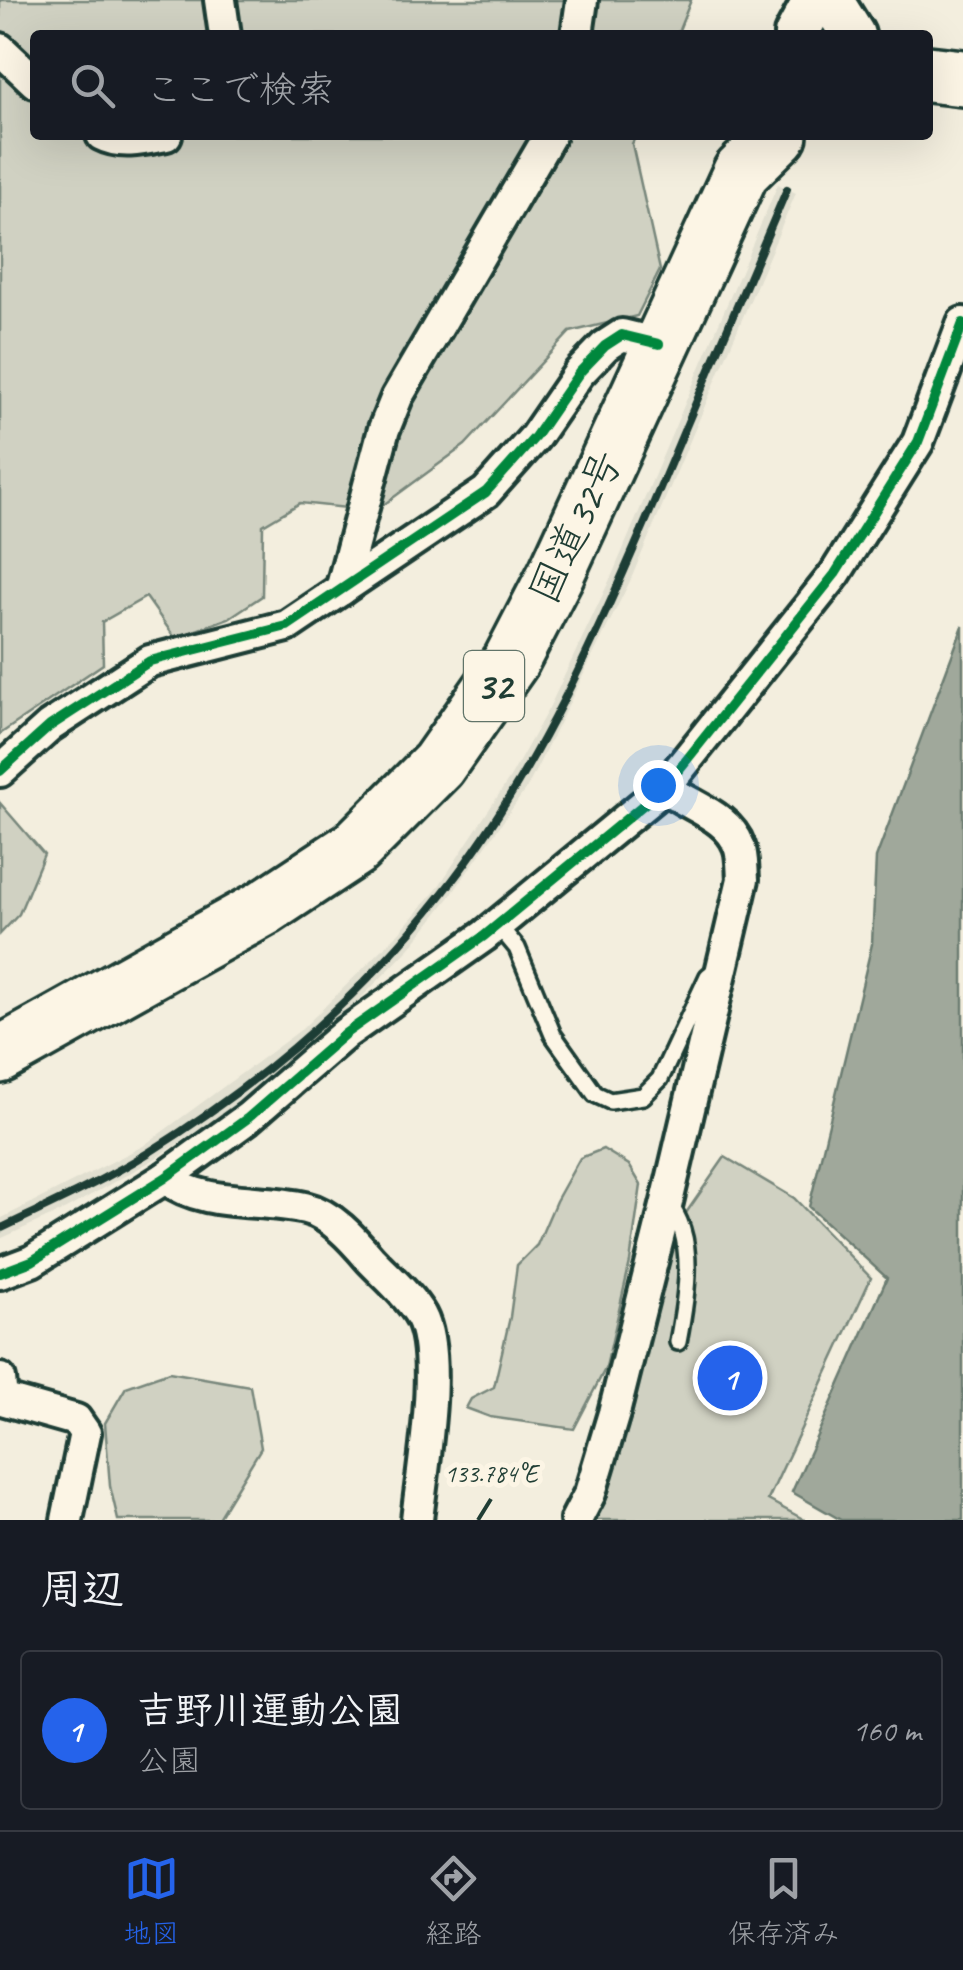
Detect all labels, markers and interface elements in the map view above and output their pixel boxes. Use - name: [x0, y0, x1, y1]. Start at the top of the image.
- search box: [30, 30, 933, 140]
- icon: search: [65, 58, 120, 113]
- text: ここで検索: [145, 66, 335, 113]
- street label: 国道32号: [517, 442, 635, 612]
- road number: 32: [464, 651, 524, 721]
- your location: [633, 760, 684, 811]
- pin: 1: [698, 1340, 762, 1416]
- text: 133.784°E: [445, 1458, 540, 1490]
- text: 周辺: [40, 1563, 124, 1616]
- text: 吉野川運動公園: [137, 1687, 403, 1734]
- text: 1: [67, 1710, 82, 1751]
- text: 160 m: [852, 1710, 921, 1751]
- text: 公園: [137, 1740, 201, 1781]
- tab: 地図: [123, 1851, 179, 1951]
- tab: 経路: [425, 1851, 482, 1951]
- tab: 保存済み: [728, 1851, 840, 1951]

